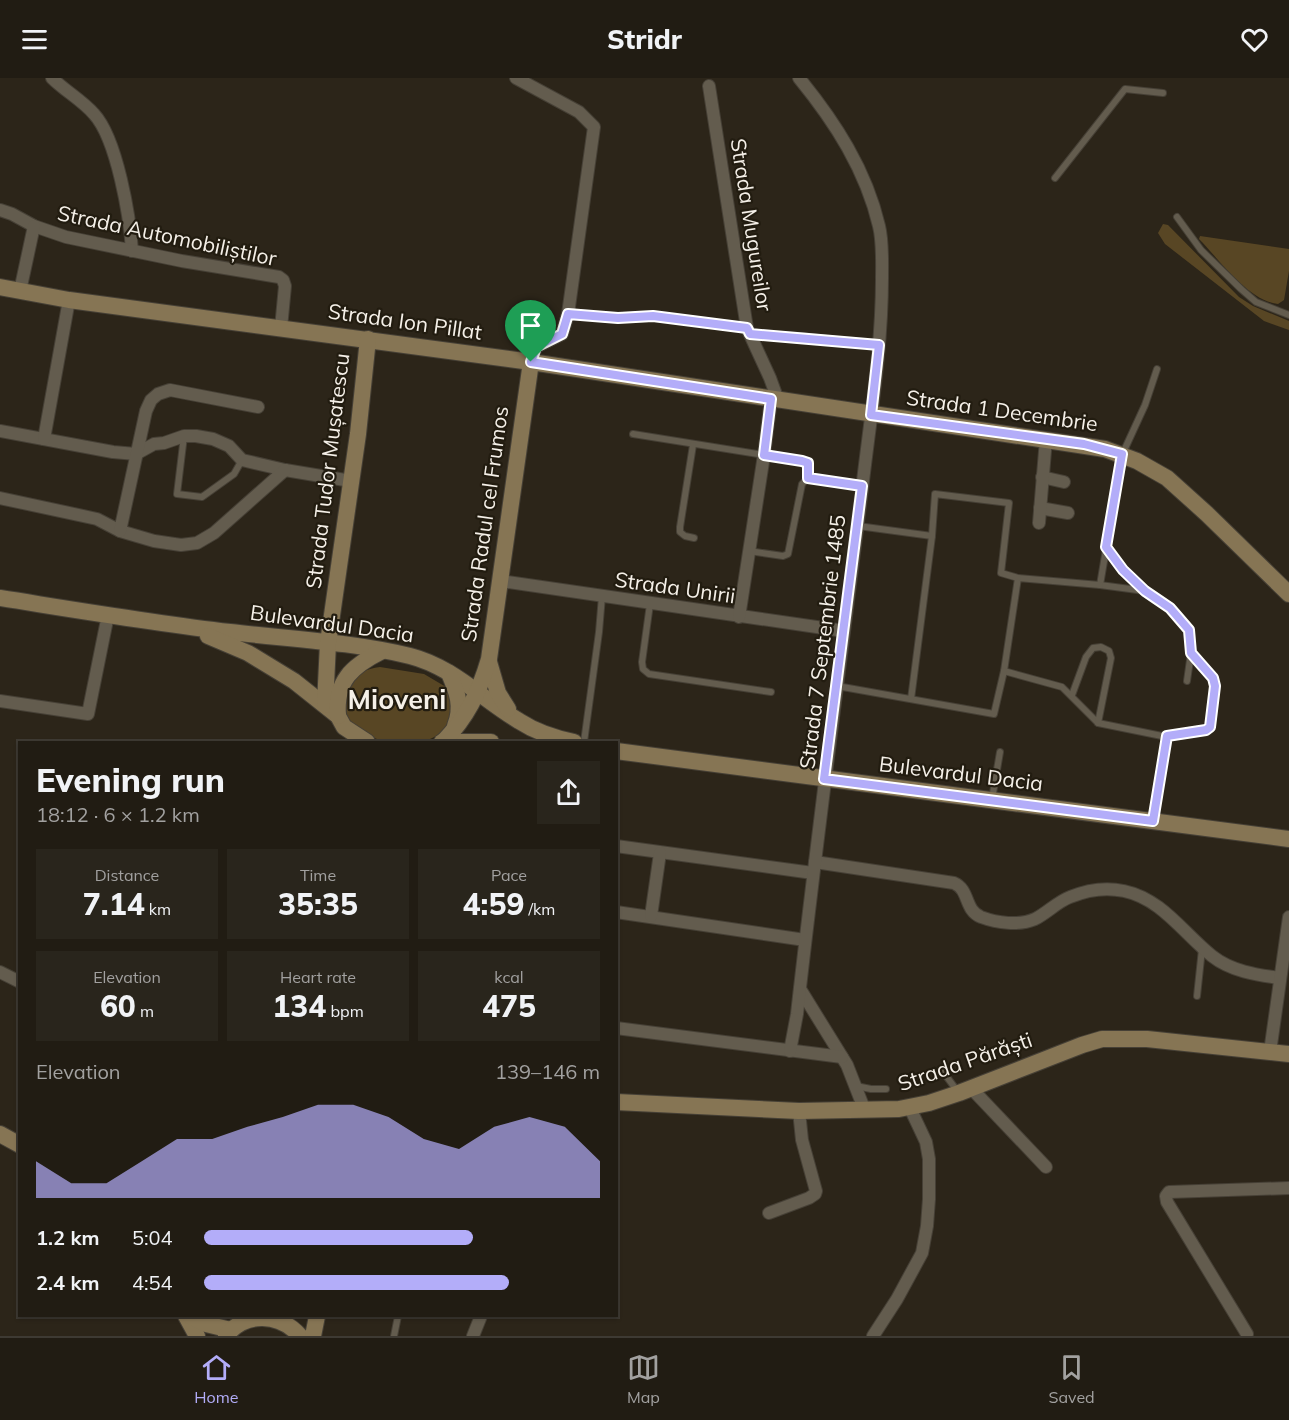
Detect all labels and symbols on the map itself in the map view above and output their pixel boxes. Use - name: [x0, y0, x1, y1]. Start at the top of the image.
- street label: Strada Mugureilor: [725, 137, 779, 313]
- street label: Strada Automobiliștilor: [55, 199, 279, 272]
- street label: Strada Ion Pillat: [327, 297, 484, 345]
- pin: [505, 300, 556, 362]
- street label: Strada Tudor Mușatescu: [300, 352, 355, 590]
- street label: Strada 1 Decembrie: [905, 384, 1100, 436]
- street label: Strada Radul cel Frumos: [455, 404, 513, 643]
- street label: Strada 7 Septembrie 1485: [794, 513, 851, 770]
- street label: Strada Unirii: [613, 566, 737, 608]
- street label: Bulevardul Dacia: [249, 599, 416, 647]
- district label: Mioveni: [348, 682, 446, 716]
- street label: Bulevardul Dacia: [878, 750, 1045, 796]
- street label: Strada Părăști: [894, 1026, 1036, 1097]

